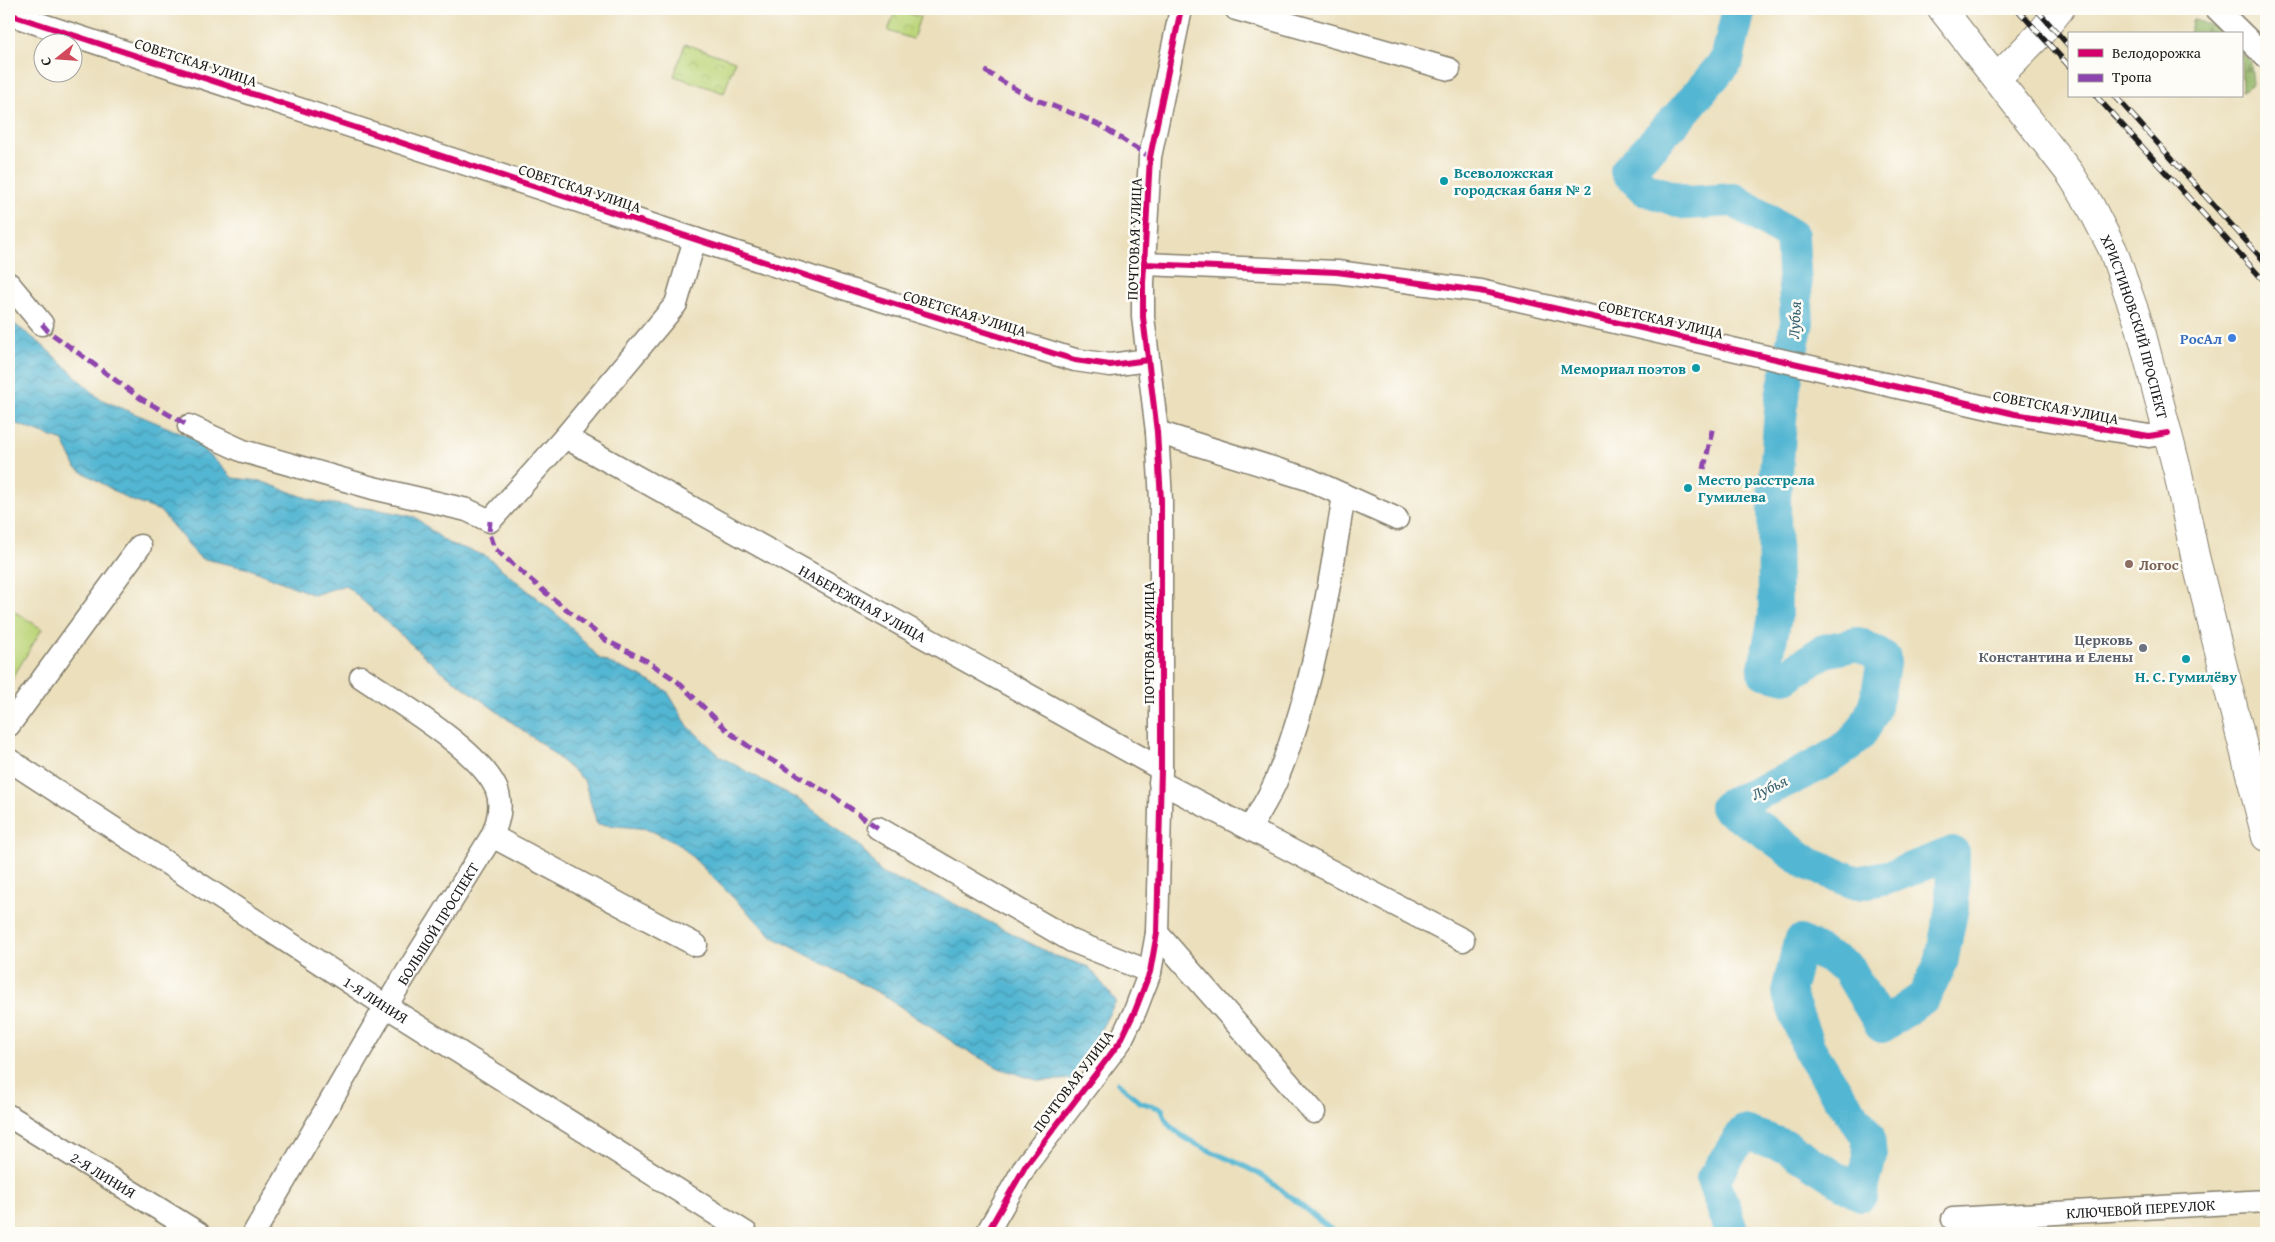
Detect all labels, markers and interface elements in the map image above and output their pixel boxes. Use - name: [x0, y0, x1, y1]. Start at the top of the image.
- north arrow: [32, 32, 82, 82]
- street label: СОВЕТСКАЯ УЛИЦА: [132, 32, 260, 92]
- legend: [2068, 32, 2242, 98]
- text: Велодорожка: [2112, 42, 2202, 63]
- text: С: [35, 55, 56, 69]
- text: Тропа: [2112, 66, 2153, 87]
- street label: СОВЕТСКАЯ УЛИЦА: [516, 158, 644, 218]
- place label: Всеволожская городская баня № 2: [1454, 162, 1591, 200]
- marker: Всеволожская городская баня № 2: [1438, 175, 1450, 187]
- street label: ПОЧТОВАЯ УЛИЦА: [1121, 177, 1147, 301]
- street label: ХРИСТИНОВСКИЙ ПРОСПЕКТ: [2096, 230, 2174, 422]
- street label: СОВЕТСКАЯ УЛИЦА: [901, 284, 1029, 342]
- street label: СОВЕТСКАЯ УЛИЦА: [1596, 294, 1726, 344]
- water label: Лубья: [1781, 300, 1807, 340]
- place label: РосАл: [2180, 328, 2222, 349]
- marker: РосАл: [2226, 332, 2238, 344]
- place label: Мемориал поэтов: [1561, 358, 1686, 379]
- marker: Мемориал поэтов: [1690, 362, 1702, 374]
- street label: СОВЕТСКАЯ УЛИЦА: [1991, 384, 2121, 430]
- place label: Место расстрела Гумилева: [1698, 469, 1815, 507]
- marker: Место расстрела Гумилева: [1682, 482, 1694, 494]
- place label: Логос: [2139, 554, 2179, 575]
- marker: Логос: [2123, 558, 2135, 570]
- street label: НАБЕРЕЖНАЯ УЛИЦА: [795, 559, 930, 647]
- street label: ПОЧТОВАЯ УЛИЦА: [1138, 582, 1159, 704]
- place label: Церковь Константина и Елены: [1979, 629, 2133, 667]
- marker: Церковь Константина и Елены: [2137, 642, 2149, 654]
- marker: Н. С. Гумилёву: [2180, 653, 2192, 665]
- place label: Н. С. Гумилёву: [2135, 666, 2237, 687]
- water label: Лубья: [1747, 768, 1791, 806]
- street label: БОЛЬШОЙ ПРОСПЕКТ: [391, 858, 484, 989]
- street label: 1-Я ЛИНИЯ: [339, 971, 412, 1028]
- street label: ПОЧТОВАЯ УЛИЦА: [1028, 1026, 1118, 1136]
- street label: 2-Я ЛИНИЯ: [67, 1146, 140, 1203]
- street label: КЛЮЧЕВОЙ ПЕРЕУЛОК: [2066, 1193, 2217, 1223]

